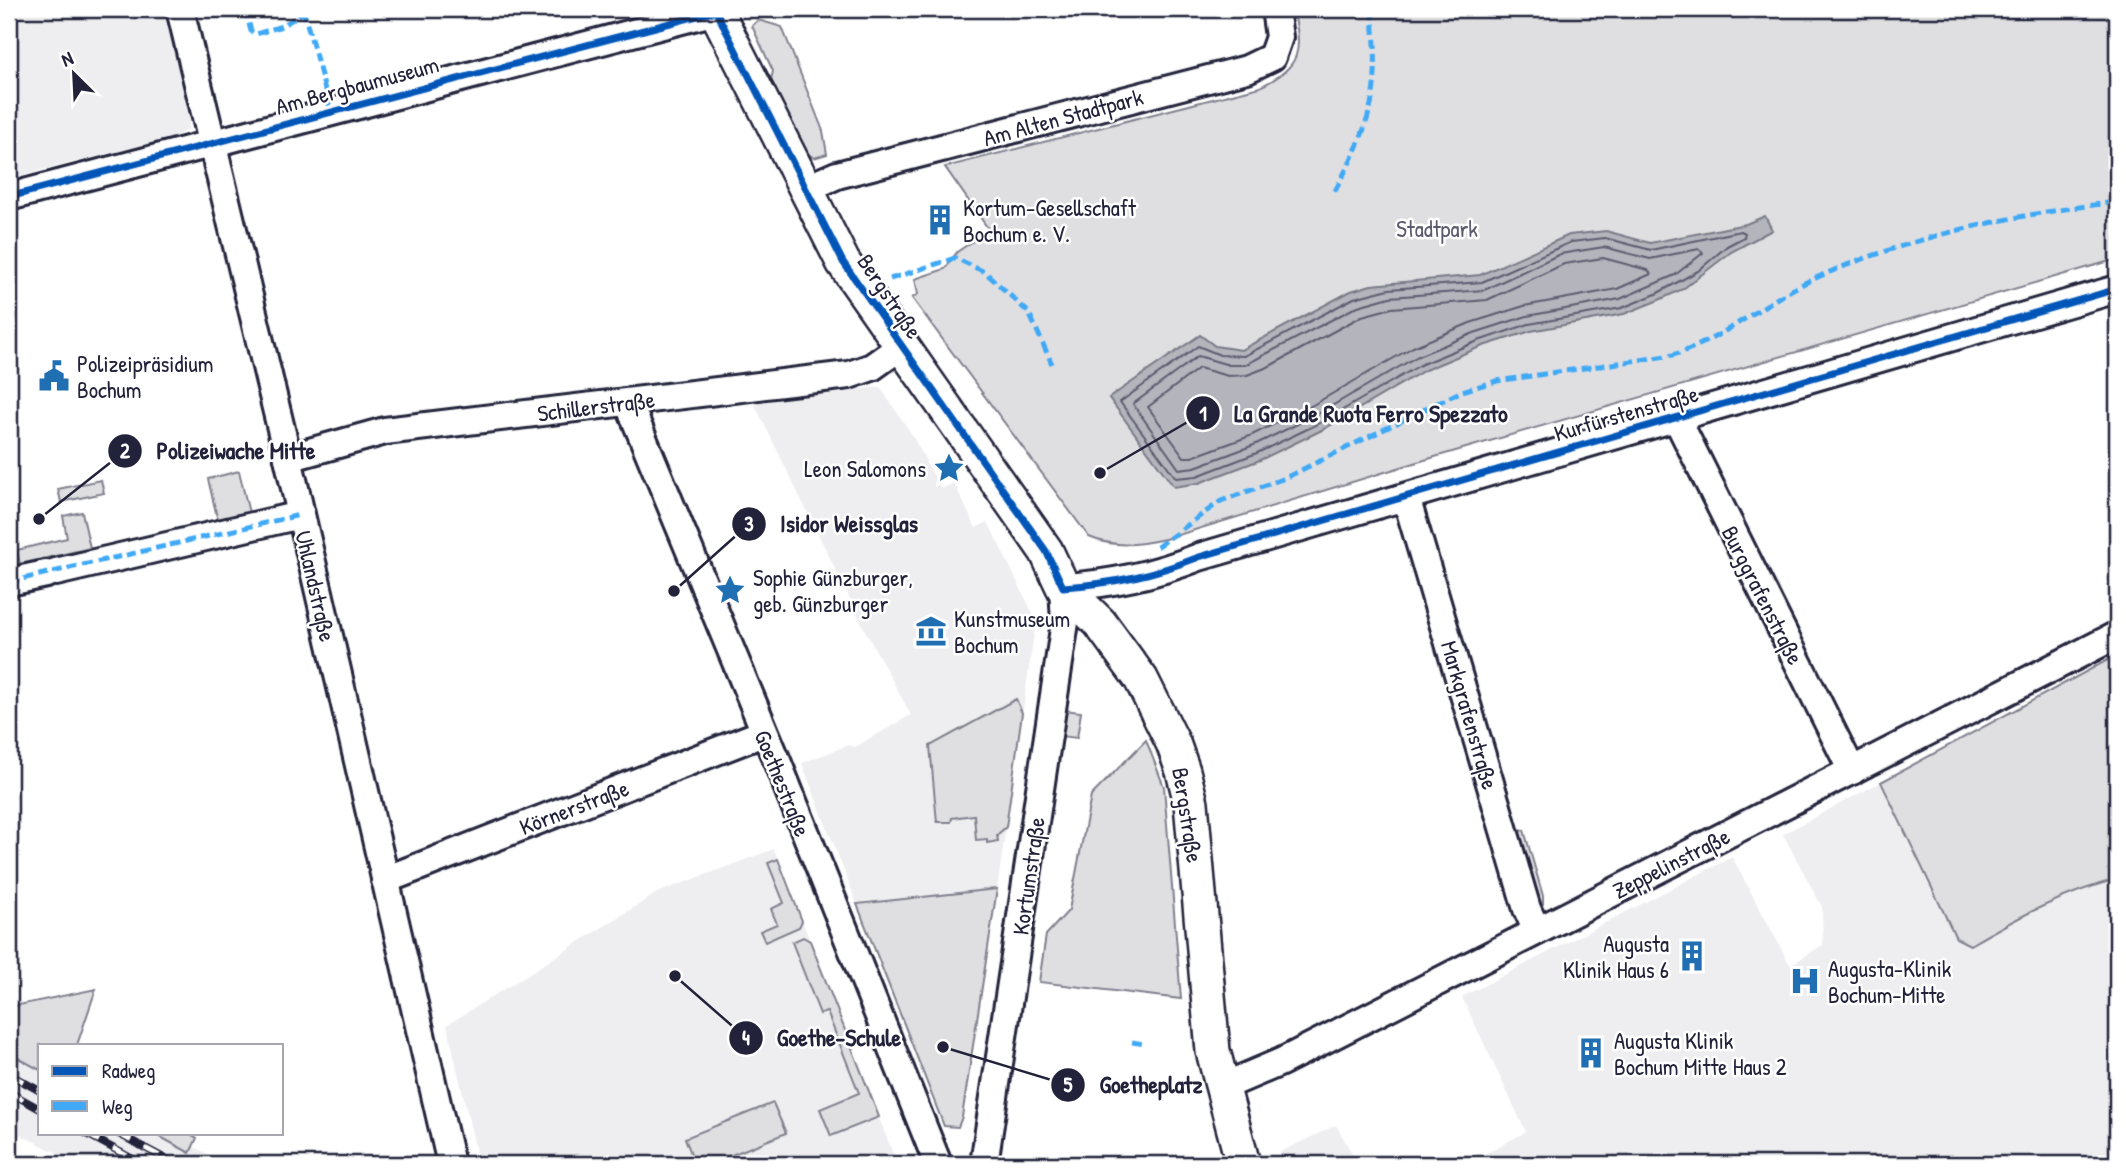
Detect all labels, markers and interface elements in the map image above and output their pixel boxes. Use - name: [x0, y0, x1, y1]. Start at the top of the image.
- north arrow: [38, 38, 108, 108]
- text: N: [57, 45, 77, 72]
- street label: Am Bergbaumuseum: [272, 48, 442, 122]
- street label: Am Alten Stadtpark: [980, 81, 1147, 153]
- place label: Kortum-Gesellschaft Bochum e. V.: [963, 192, 1137, 249]
- building icon: Kortum-Gesellschaft Bochum e. V.: [923, 203, 957, 237]
- park label: Stadtpark: [1396, 213, 1478, 244]
- street label: Bergstraße: [850, 248, 930, 344]
- place label: Polizeipräsidium Bochum: [77, 348, 213, 405]
- public building icon: Polizeipräsidium Bochum: [37, 359, 71, 393]
- street label: Kurfürstenstraße: [1550, 378, 1702, 448]
- street label: Schillerstraße: [535, 383, 657, 429]
- callout: La Grande Ruota Ferro Spezzato: [1186, 391, 1522, 436]
- text: La Grande Ruota Ferro Spezzato: [1234, 397, 1508, 430]
- text: 1: [1199, 399, 1207, 428]
- callout: Polizeiwache Mitte: [108, 428, 330, 473]
- text: Polizeiwache Mitte: [157, 434, 316, 466]
- text: 2: [120, 436, 130, 465]
- place icon: Leon Salomons: [932, 451, 966, 485]
- place label: Leon Salomons: [804, 453, 926, 484]
- callout: Isidor Weissglas: [731, 501, 932, 546]
- text: Isidor Weissglas: [780, 507, 918, 540]
- text: 3: [744, 509, 754, 538]
- street label: Burggrafenstraße: [1715, 520, 1811, 670]
- street label: Uhlandstraße: [288, 528, 344, 644]
- place label: Sophie Günzburger, geb. Günzburger: [753, 562, 913, 619]
- place icon: Sophie Günzburger, geb. Günzburger: [713, 573, 747, 607]
- place label: Kunstmuseum Bochum: [954, 603, 1070, 660]
- museum icon: Kunstmuseum Bochum: [914, 614, 948, 648]
- street label: Markgrafenstraße: [1434, 637, 1506, 793]
- street label: Goethestraße: [748, 725, 818, 841]
- street label: Bergstraße: [1165, 765, 1211, 865]
- street label: Körnerstraße: [515, 772, 633, 842]
- street label: Kortumstraße: [1004, 815, 1052, 937]
- street label: Zeppelinstraße: [1607, 820, 1735, 906]
- place label: Augusta Klinik Haus 6: [1563, 928, 1669, 985]
- building icon: Augusta Klinik Haus 6: [1675, 939, 1709, 973]
- place label: Augusta-Klinik Bochum-Mitte: [1828, 953, 1952, 1010]
- hospital icon: Augusta-Klinik Bochum-Mitte: [1788, 964, 1822, 998]
- callout: Goethe-Schule: [728, 1015, 915, 1060]
- text: Goethe-Schule: [777, 1021, 902, 1053]
- text: 4: [742, 1023, 750, 1052]
- place label: Augusta Klinik Bochum Mitte Haus 2: [1614, 1025, 1787, 1082]
- building icon: Augusta Klinik Bochum Mitte Haus 2: [1574, 1036, 1608, 1070]
- legend: [38, 1044, 284, 1134]
- text: Radweg: [102, 1056, 155, 1085]
- callout: Goetheplatz: [1051, 1062, 1217, 1107]
- text: Goetheplatz: [1099, 1068, 1203, 1101]
- text: 5: [1064, 1070, 1073, 1099]
- text: Weg: [102, 1092, 133, 1121]

